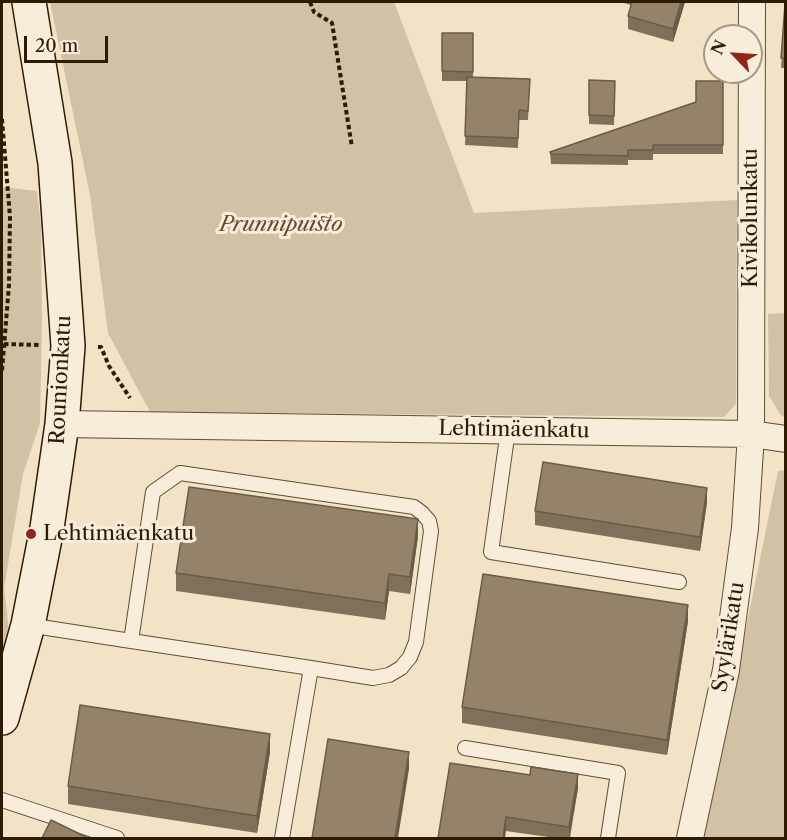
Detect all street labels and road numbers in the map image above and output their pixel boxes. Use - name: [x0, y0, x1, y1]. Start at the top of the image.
- street label: Kivikolunkatu: [738, 148, 764, 288]
- street label: Rounionkatu: [45, 315, 77, 445]
- street label: Lehtimäenkatu: [438, 416, 590, 444]
- street label: Syylärikatu: [708, 580, 750, 694]

